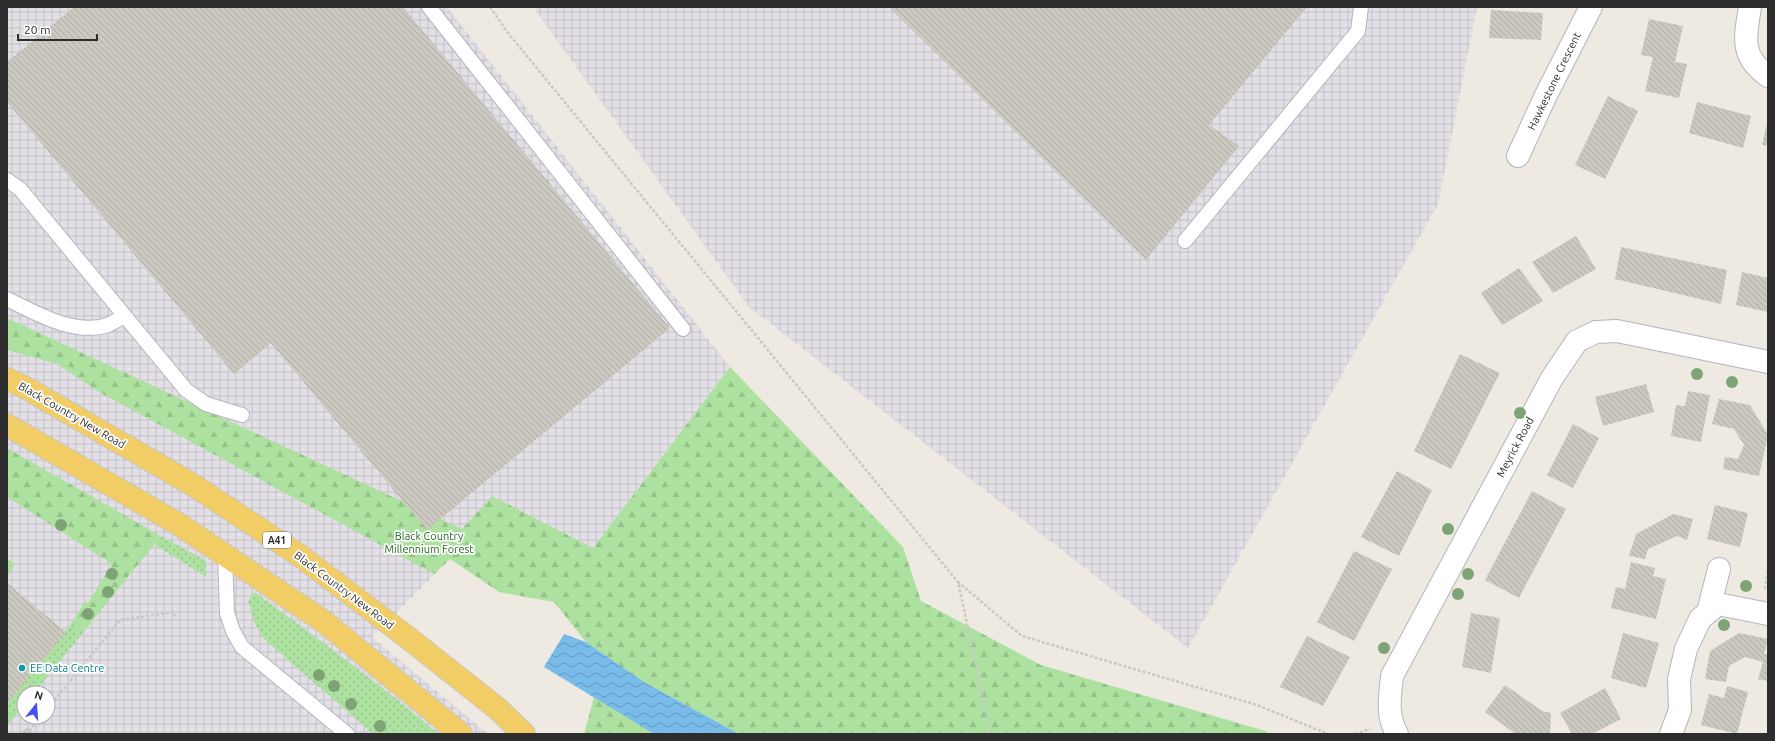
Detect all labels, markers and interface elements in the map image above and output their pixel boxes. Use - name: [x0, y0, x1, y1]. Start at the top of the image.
- scale bar: [18, 16, 97, 42]
- text: 20 m: [24, 23, 51, 36]
- street label: Hawkestone Crescent: [1525, 30, 1583, 132]
- street label: Black Country New Road: [16, 379, 128, 451]
- street label: Meyrick Road: [1494, 415, 1536, 479]
- park label: Black Country Millennium Forest: [384, 530, 474, 555]
- road number: A41: [263, 532, 291, 548]
- street label: Black Country New Road: [292, 549, 396, 631]
- place label: EE Data Centre: [30, 662, 104, 674]
- marker: EE Data Centre: [17, 663, 27, 673]
- north arrow: [16, 685, 56, 725]
- text: N: [33, 688, 45, 702]

